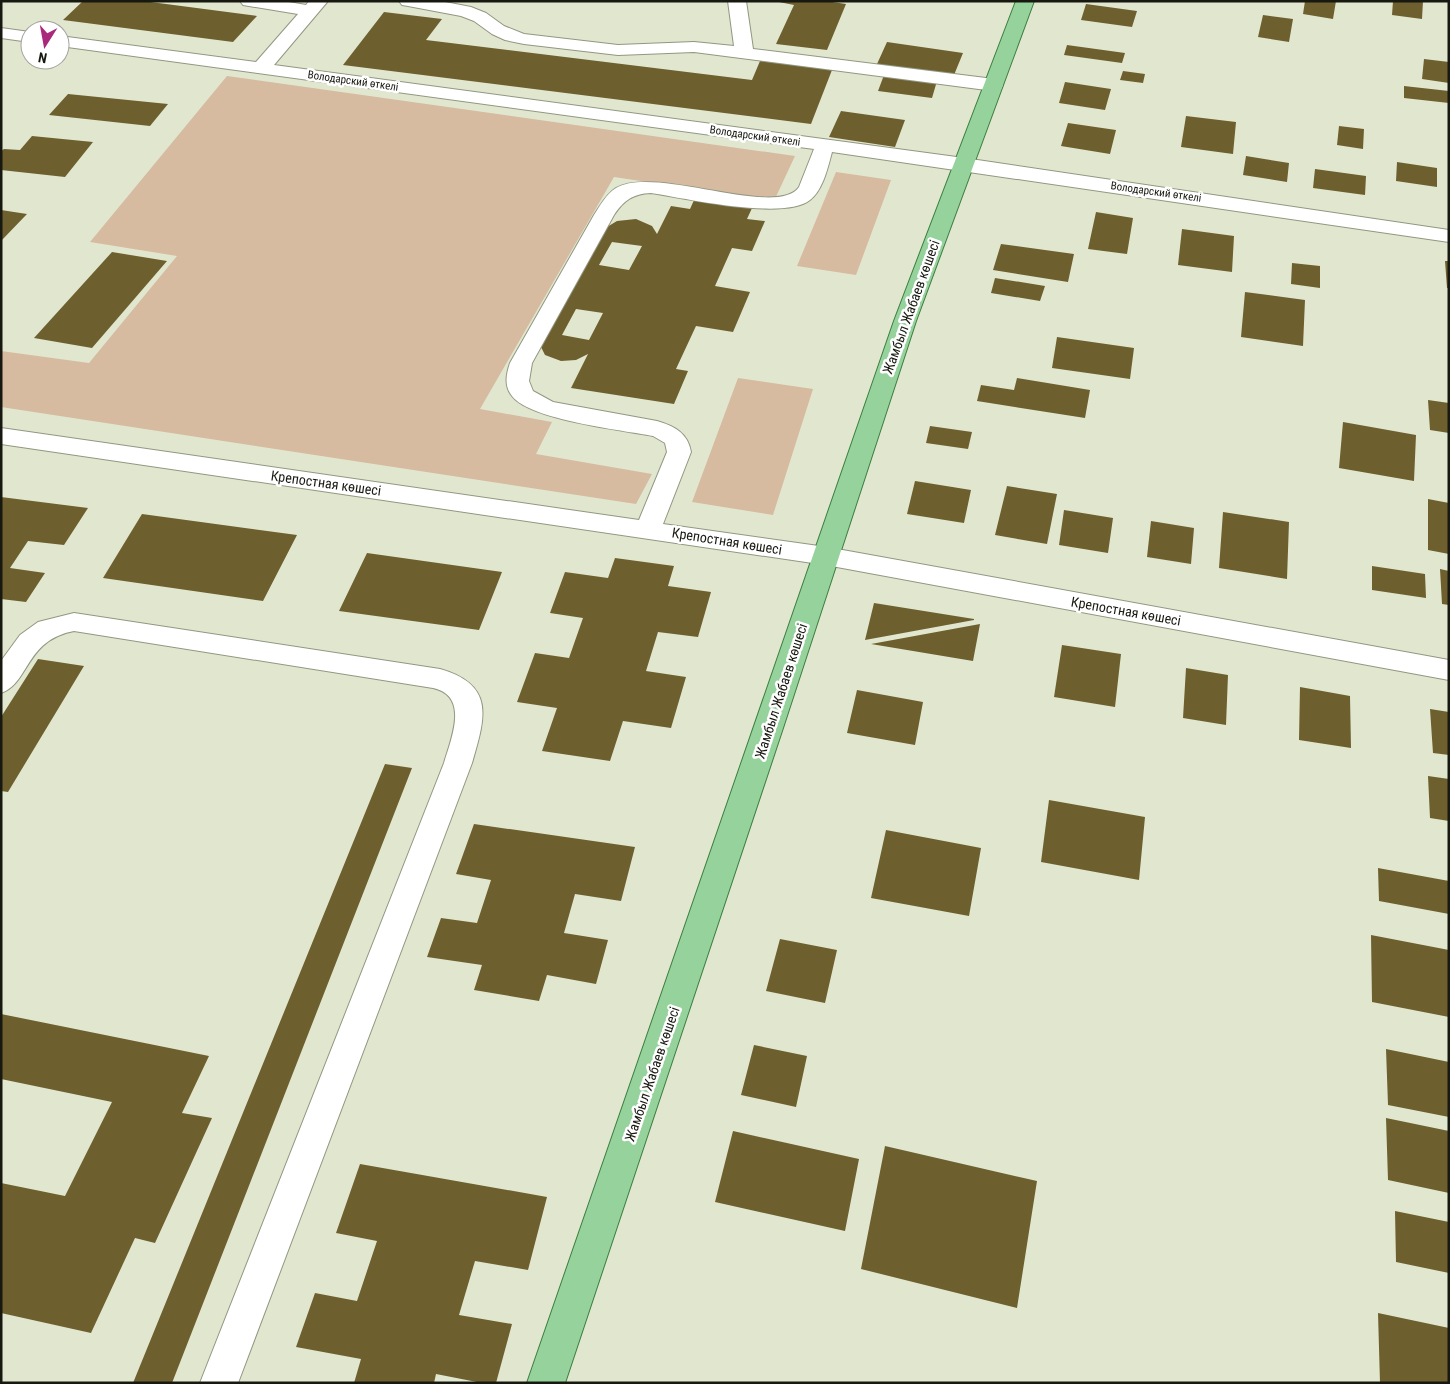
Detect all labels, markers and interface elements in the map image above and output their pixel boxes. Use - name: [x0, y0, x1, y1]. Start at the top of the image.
- north arrow: [20, 20, 70, 70]
- text: N: [37, 49, 48, 66]
- street label: Володарский өткелі: [307, 68, 399, 94]
- street label: Володарский өткелі: [709, 123, 801, 149]
- street label: Володарский өткелі: [1110, 179, 1202, 205]
- street label: Жамбыл Жабаев көшесі: [879, 238, 943, 376]
- street label: Крепостная көшесі: [270, 467, 382, 499]
- street label: Крепостная көшесі: [671, 524, 783, 558]
- street label: Крепостная көшесі: [1070, 593, 1182, 629]
- street label: Жамбыл Жабаев көшесі: [752, 621, 810, 761]
- street label: Жамбыл Жабаев көшесі: [621, 1005, 683, 1143]

